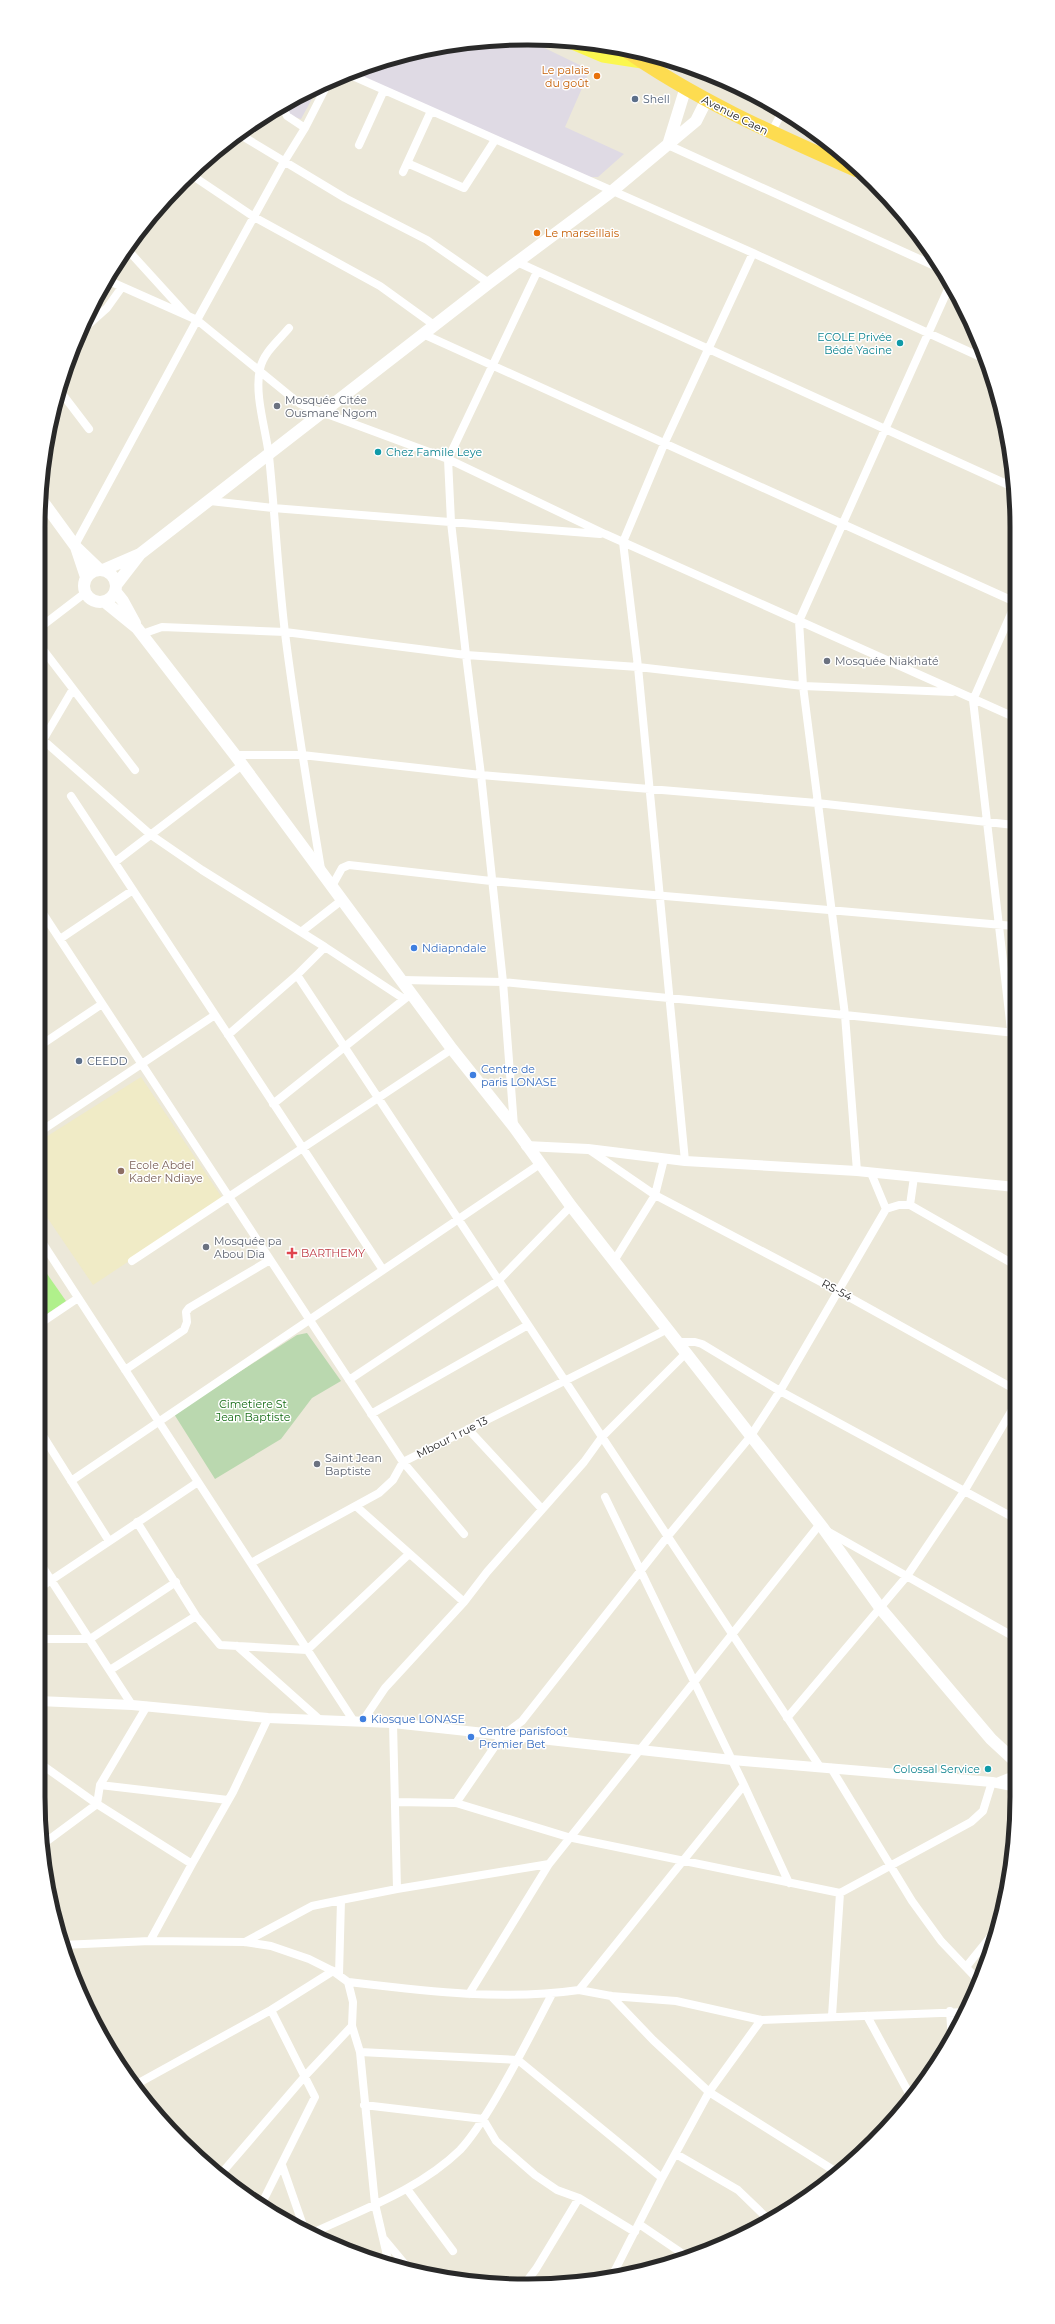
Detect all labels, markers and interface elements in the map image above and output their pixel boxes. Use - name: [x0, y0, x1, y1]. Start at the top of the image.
- place label: Le palais du goût: [541, 63, 590, 90]
- marker: Le palais du goût: [592, 71, 602, 81]
- place label: Shell: [643, 92, 670, 106]
- street label: Avenue Caen: [699, 92, 771, 138]
- marker: Shell: [630, 94, 640, 104]
- place label: Le marseillais: [545, 226, 620, 240]
- marker: Le marseillais: [532, 228, 542, 238]
- place label: ECOLE Privée Bédé Yacine: [817, 330, 892, 357]
- marker: ECOLE Privée Bédé Yacine: [895, 338, 905, 348]
- place label: Mosquée Citée Ousmane Ngom: [285, 393, 377, 420]
- marker: Mosquée Citée Ousmane Ngom: [272, 401, 282, 411]
- place label: Chez Famile Leye: [386, 445, 482, 459]
- marker: Chez Famile Leye: [373, 447, 383, 457]
- place label: Mosquée Niakhaté: [835, 654, 939, 668]
- marker: Mosquée Niakhaté: [822, 656, 832, 666]
- place label: Ndiapndale: [422, 941, 487, 955]
- marker: Ndiapndale: [409, 943, 419, 953]
- place label: CEEDD: [87, 1054, 128, 1068]
- marker: CEEDD: [74, 1056, 84, 1066]
- place label: Centre de paris LONASE: [481, 1062, 557, 1089]
- marker: Centre de paris LONASE: [468, 1070, 478, 1080]
- place label: Ecole Abdel Kader Ndiaye: [129, 1158, 203, 1185]
- marker: Ecole Abdel Kader Ndiaye: [116, 1166, 126, 1176]
- place label: Mosquée pa Abou Dia: [214, 1234, 282, 1261]
- marker: Mosquée pa Abou Dia: [201, 1242, 211, 1252]
- place label: BARTHEMY: [301, 1246, 365, 1260]
- marker: BARTHEMY: [286, 1247, 298, 1259]
- street label: RS-54: [819, 1276, 855, 1304]
- park label: Cimetiere St Jean Baptiste: [215, 1397, 291, 1424]
- street label: Mbour 1 rue 13: [414, 1413, 490, 1461]
- place label: Saint Jean Baptiste: [325, 1451, 382, 1478]
- marker: Saint Jean Baptiste: [312, 1459, 322, 1469]
- place label: Kiosque LONASE: [371, 1712, 465, 1726]
- marker: Kiosque LONASE: [358, 1714, 368, 1724]
- place label: Centre parisfoot Premier Bet: [479, 1724, 568, 1751]
- marker: Centre parisfoot Premier Bet: [466, 1732, 476, 1742]
- place label: Colossal Service: [893, 1762, 980, 1776]
- marker: Colossal Service: [983, 1764, 993, 1774]

